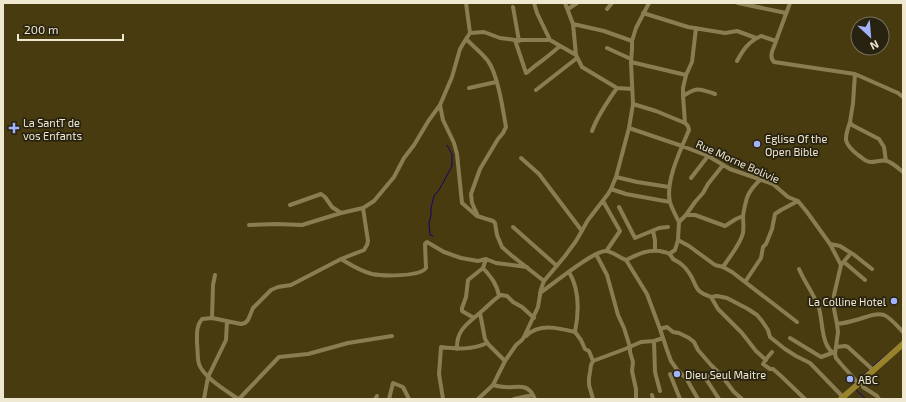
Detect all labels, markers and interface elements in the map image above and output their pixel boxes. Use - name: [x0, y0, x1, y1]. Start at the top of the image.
- scale bar: [18, 16, 123, 42]
- north arrow: [850, 16, 890, 56]
- text: 200 m: [24, 22, 58, 36]
- text: N: [868, 38, 881, 53]
- place label: La SantT de vos Enfants: [23, 116, 82, 142]
- marker: La SantT de vos Enfants: [8, 122, 20, 134]
- place label: Eglise Of the Open Bible: [765, 132, 827, 158]
- street label: Rue Morne Bolivie: [694, 137, 782, 185]
- marker: Eglise Of the Open Bible: [752, 139, 762, 149]
- place label: La Colline Hotel: [808, 295, 887, 308]
- marker: La Colline Hotel: [889, 296, 899, 306]
- place label: Dieu Seul Maitre: [685, 368, 766, 381]
- marker: Dieu Seul Maitre: [672, 369, 682, 379]
- place label: ABC: [858, 373, 878, 386]
- marker: ABC: [845, 374, 855, 384]

